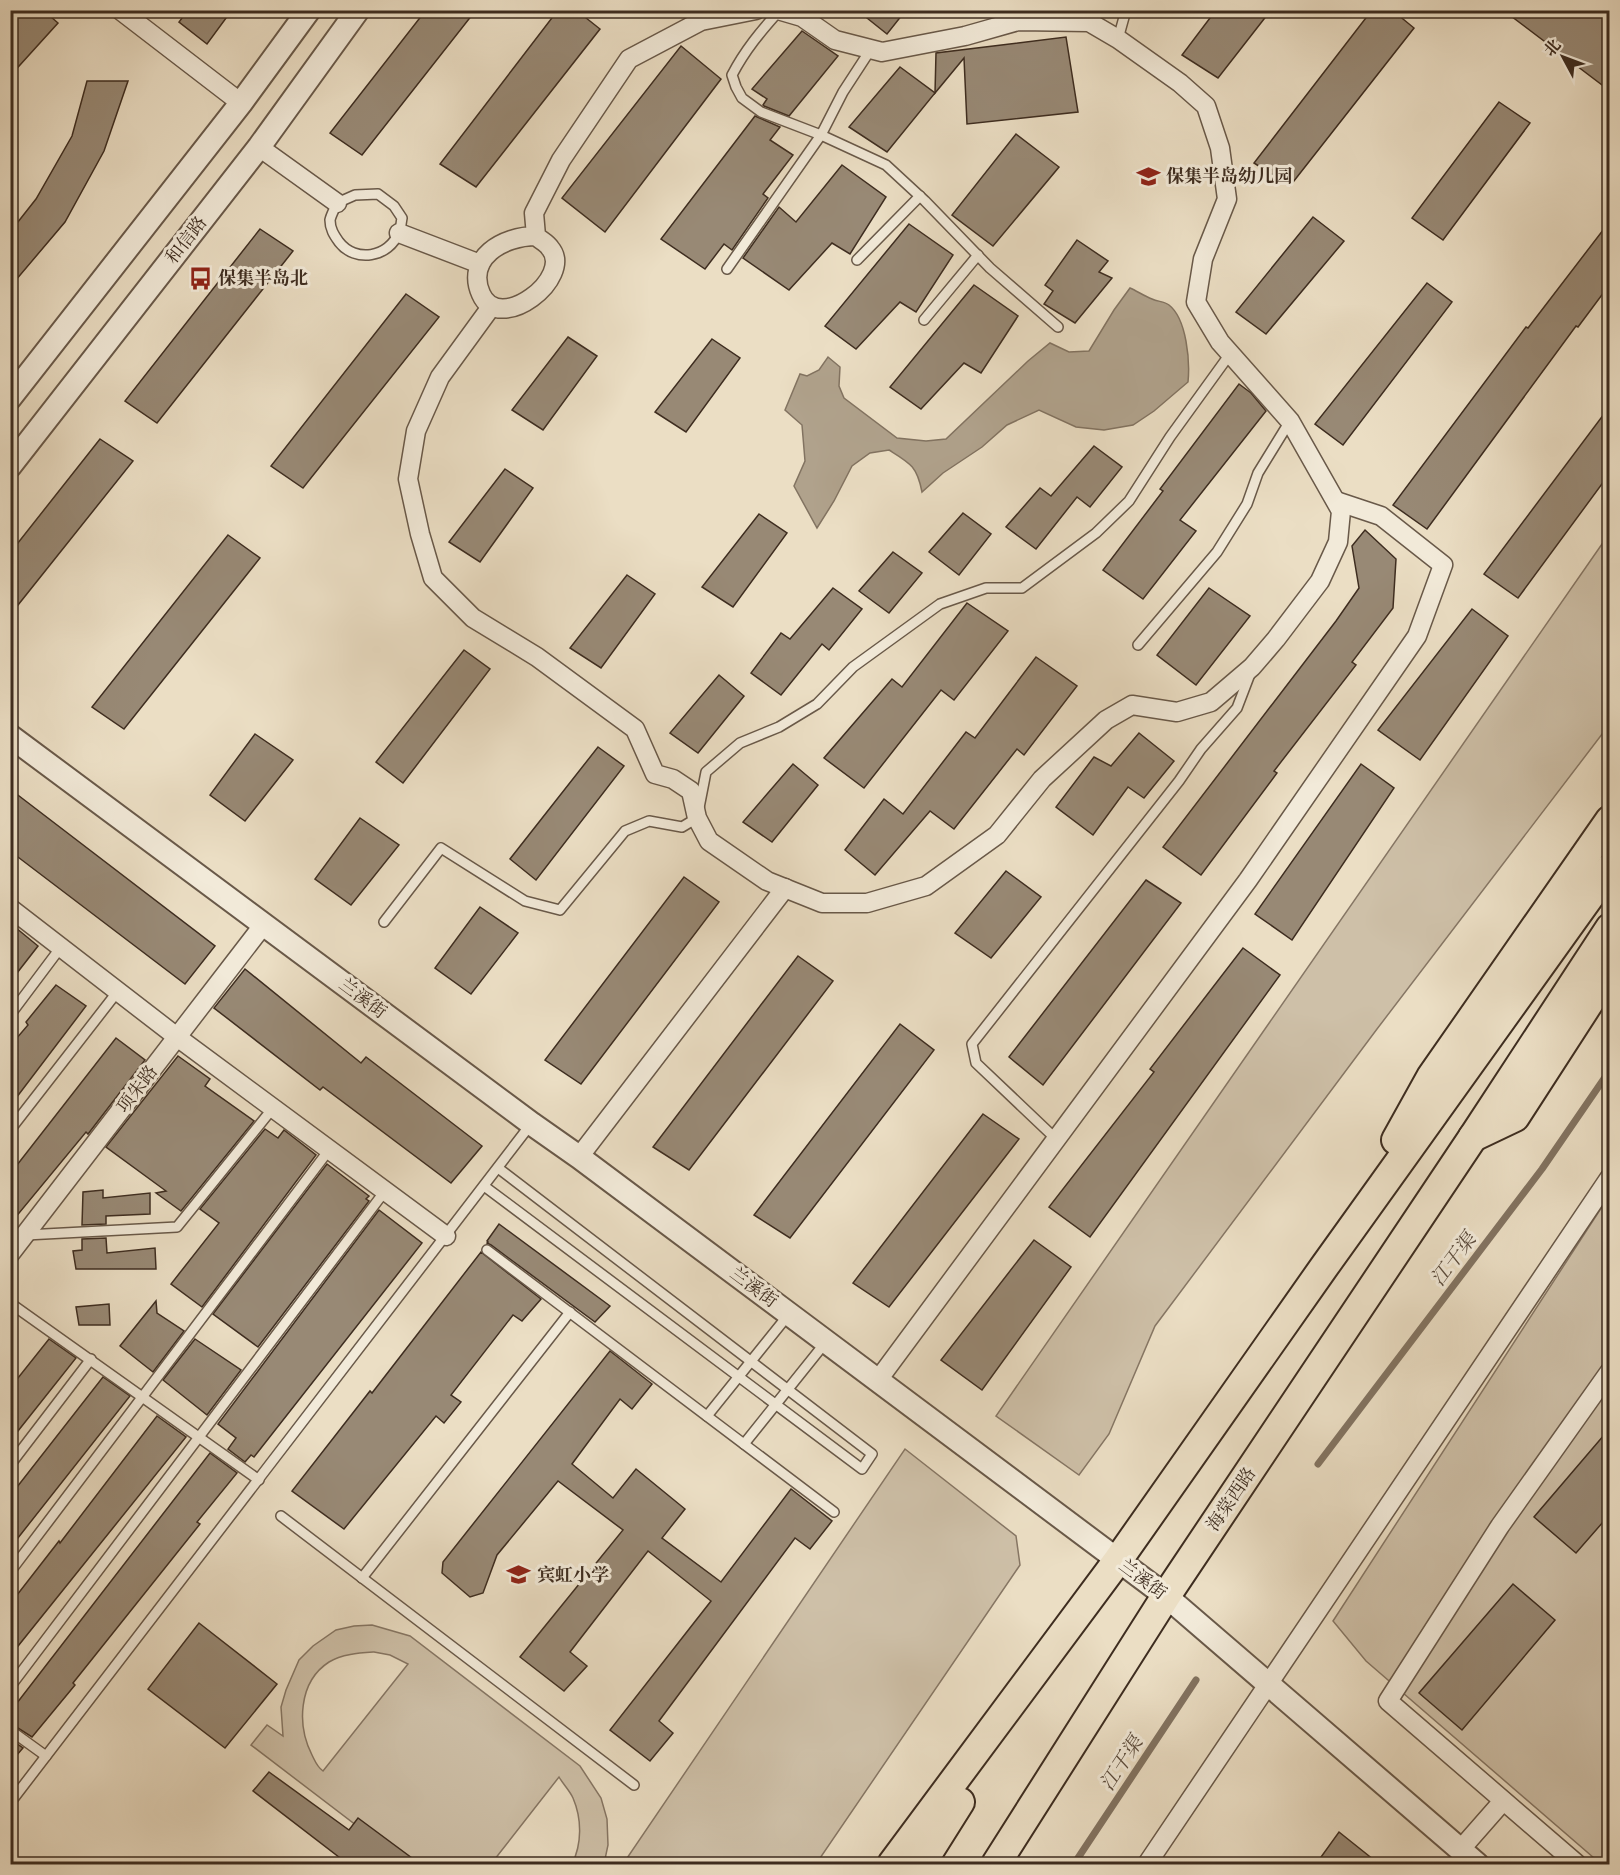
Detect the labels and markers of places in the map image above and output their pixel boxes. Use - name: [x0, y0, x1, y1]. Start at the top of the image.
- school or university icon: 保集半岛幼儿园: [1135, 163, 1161, 189]
- place label: 保集半岛幼儿园: [1166, 165, 1292, 188]
- bus stop icon: 保集半岛北: [187, 265, 213, 291]
- place label: 保集半岛北: [218, 267, 308, 290]
- school or university icon: 宾虹小学: [506, 1562, 532, 1588]
- place label: 宾虹小学: [537, 1564, 609, 1587]

